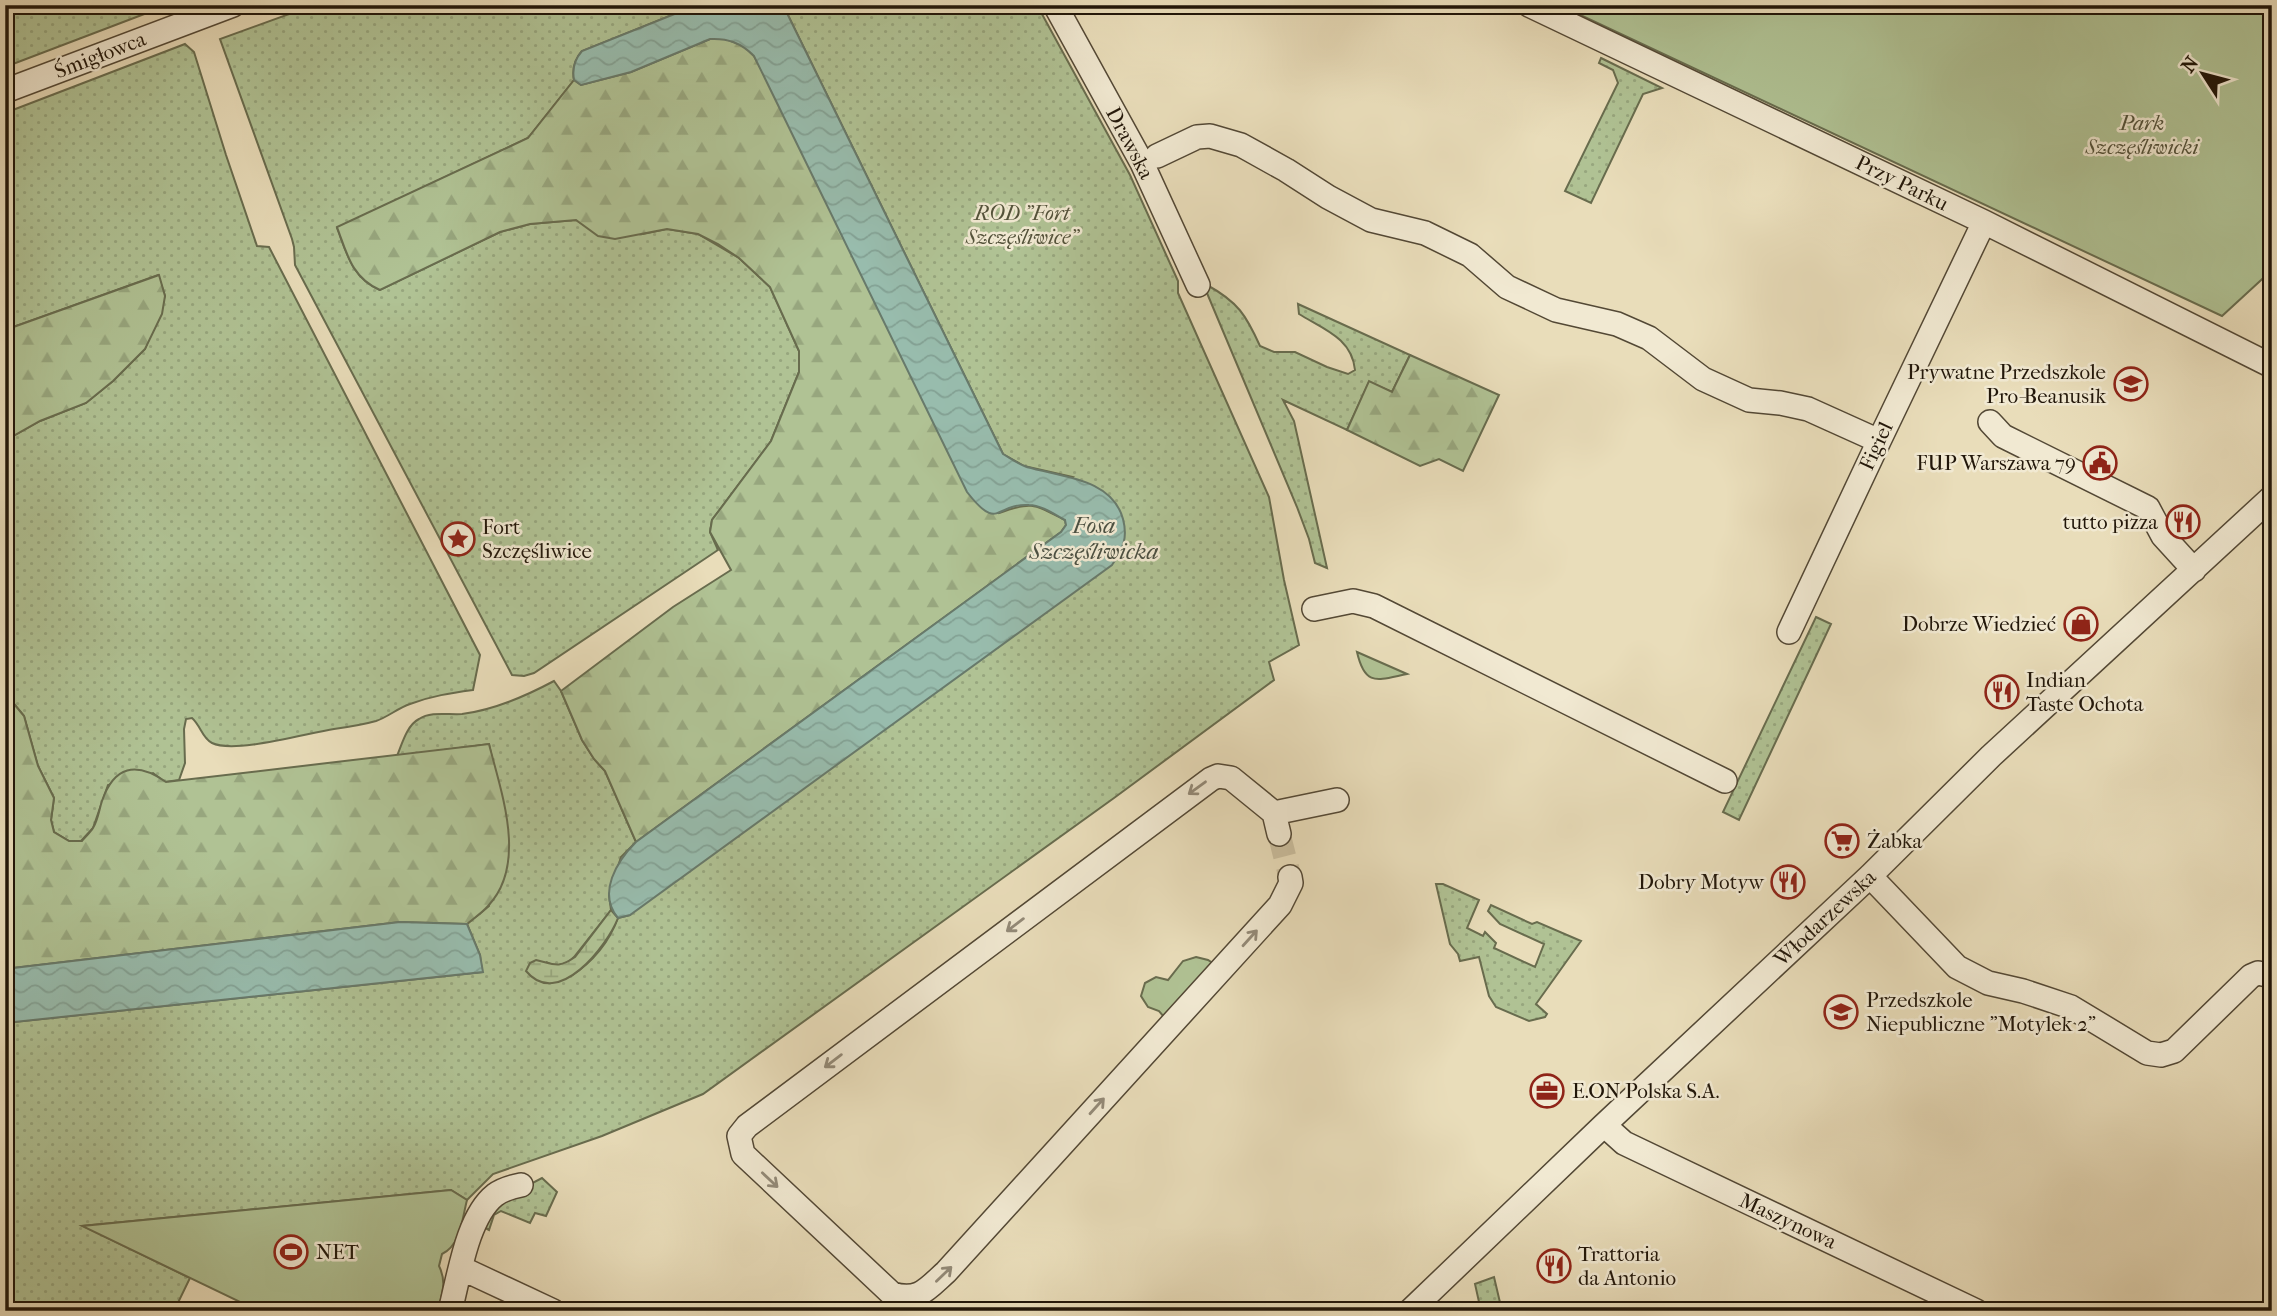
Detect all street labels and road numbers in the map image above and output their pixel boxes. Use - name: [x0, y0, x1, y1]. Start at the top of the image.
- street label: Śmigłowca: [51, 27, 149, 83]
- street label: Drawska: [1101, 103, 1159, 183]
- street label: Przy Parku: [1852, 150, 1952, 216]
- street label: Figiel: [1854, 418, 1898, 474]
- street label: Włodarzewska: [1768, 865, 1881, 972]
- street label: Maszynowa: [1736, 1188, 1841, 1254]

